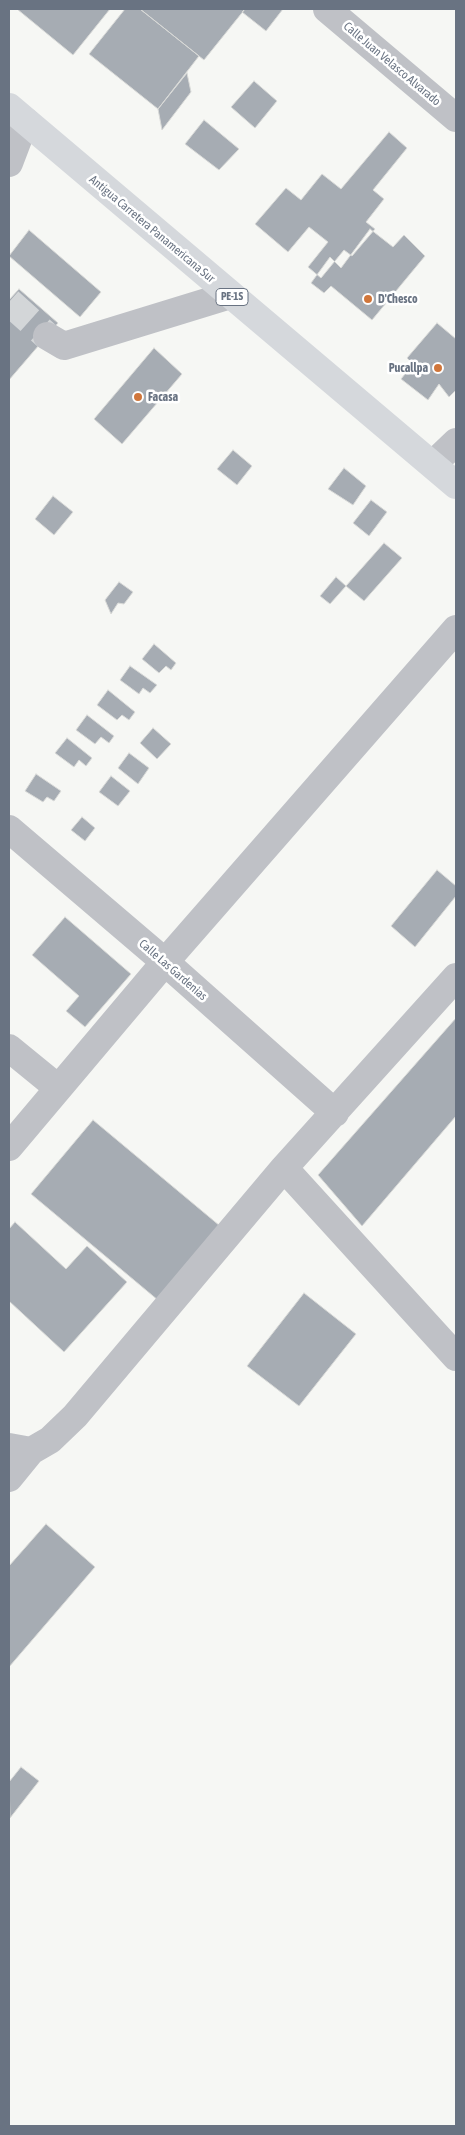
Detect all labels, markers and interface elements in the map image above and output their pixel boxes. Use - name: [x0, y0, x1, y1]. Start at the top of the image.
- street label: Calle Juan Velasco Alvarado: [341, 19, 443, 109]
- street label: Antigua Carretera Panamericana Sur: [86, 172, 218, 286]
- road number: PE-1S: [216, 288, 248, 306]
- place label: D'Chesco: [378, 292, 418, 306]
- marker: D'Chesco: [362, 293, 374, 305]
- place label: Pucallpa: [389, 361, 428, 375]
- marker: Pucallpa: [432, 362, 444, 374]
- place label: Facasa: [148, 390, 178, 404]
- marker: Facasa: [132, 391, 144, 403]
- street label: Calle Las Gardenias: [136, 937, 210, 1003]

